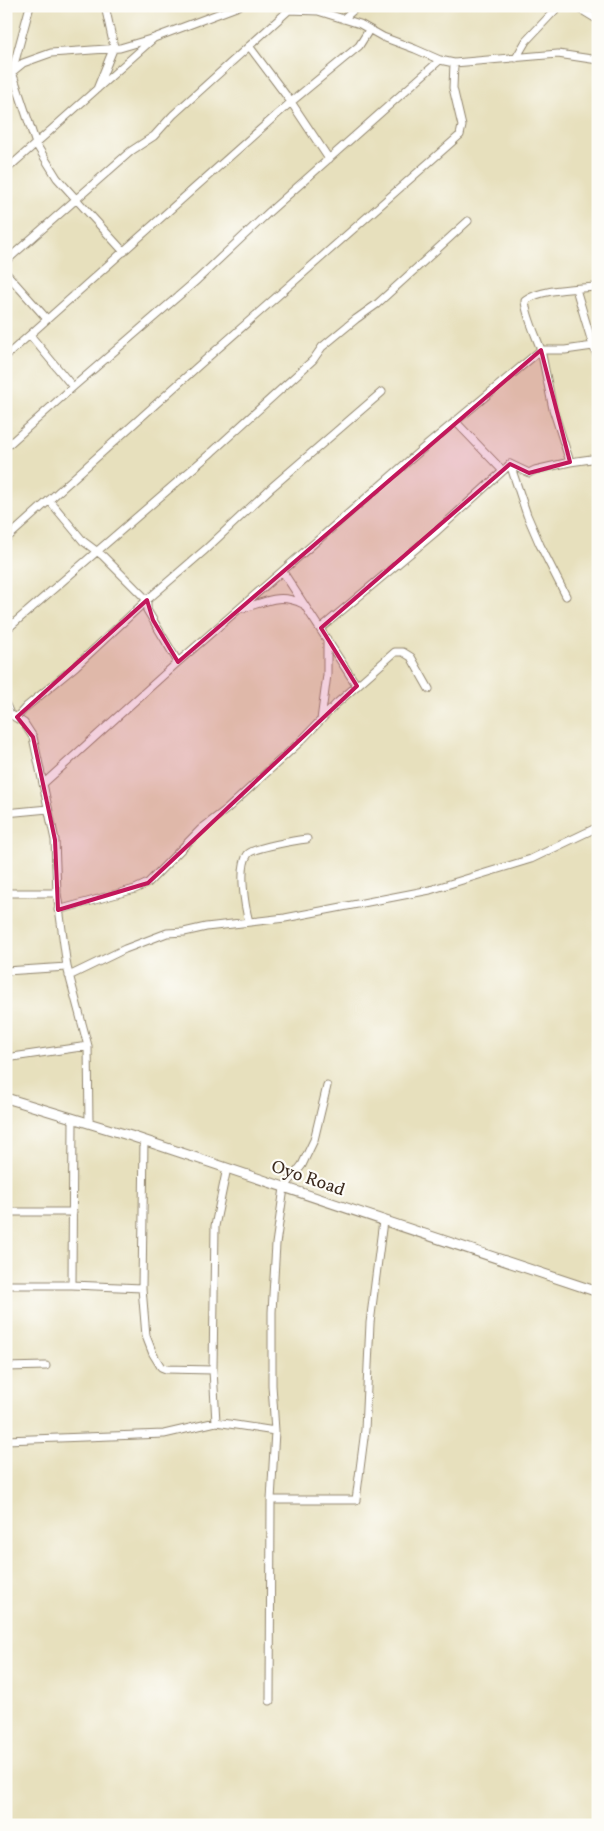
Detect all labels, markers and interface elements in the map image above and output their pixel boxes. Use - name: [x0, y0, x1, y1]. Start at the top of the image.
- street label: Oyo Road: [268, 1155, 348, 1203]

